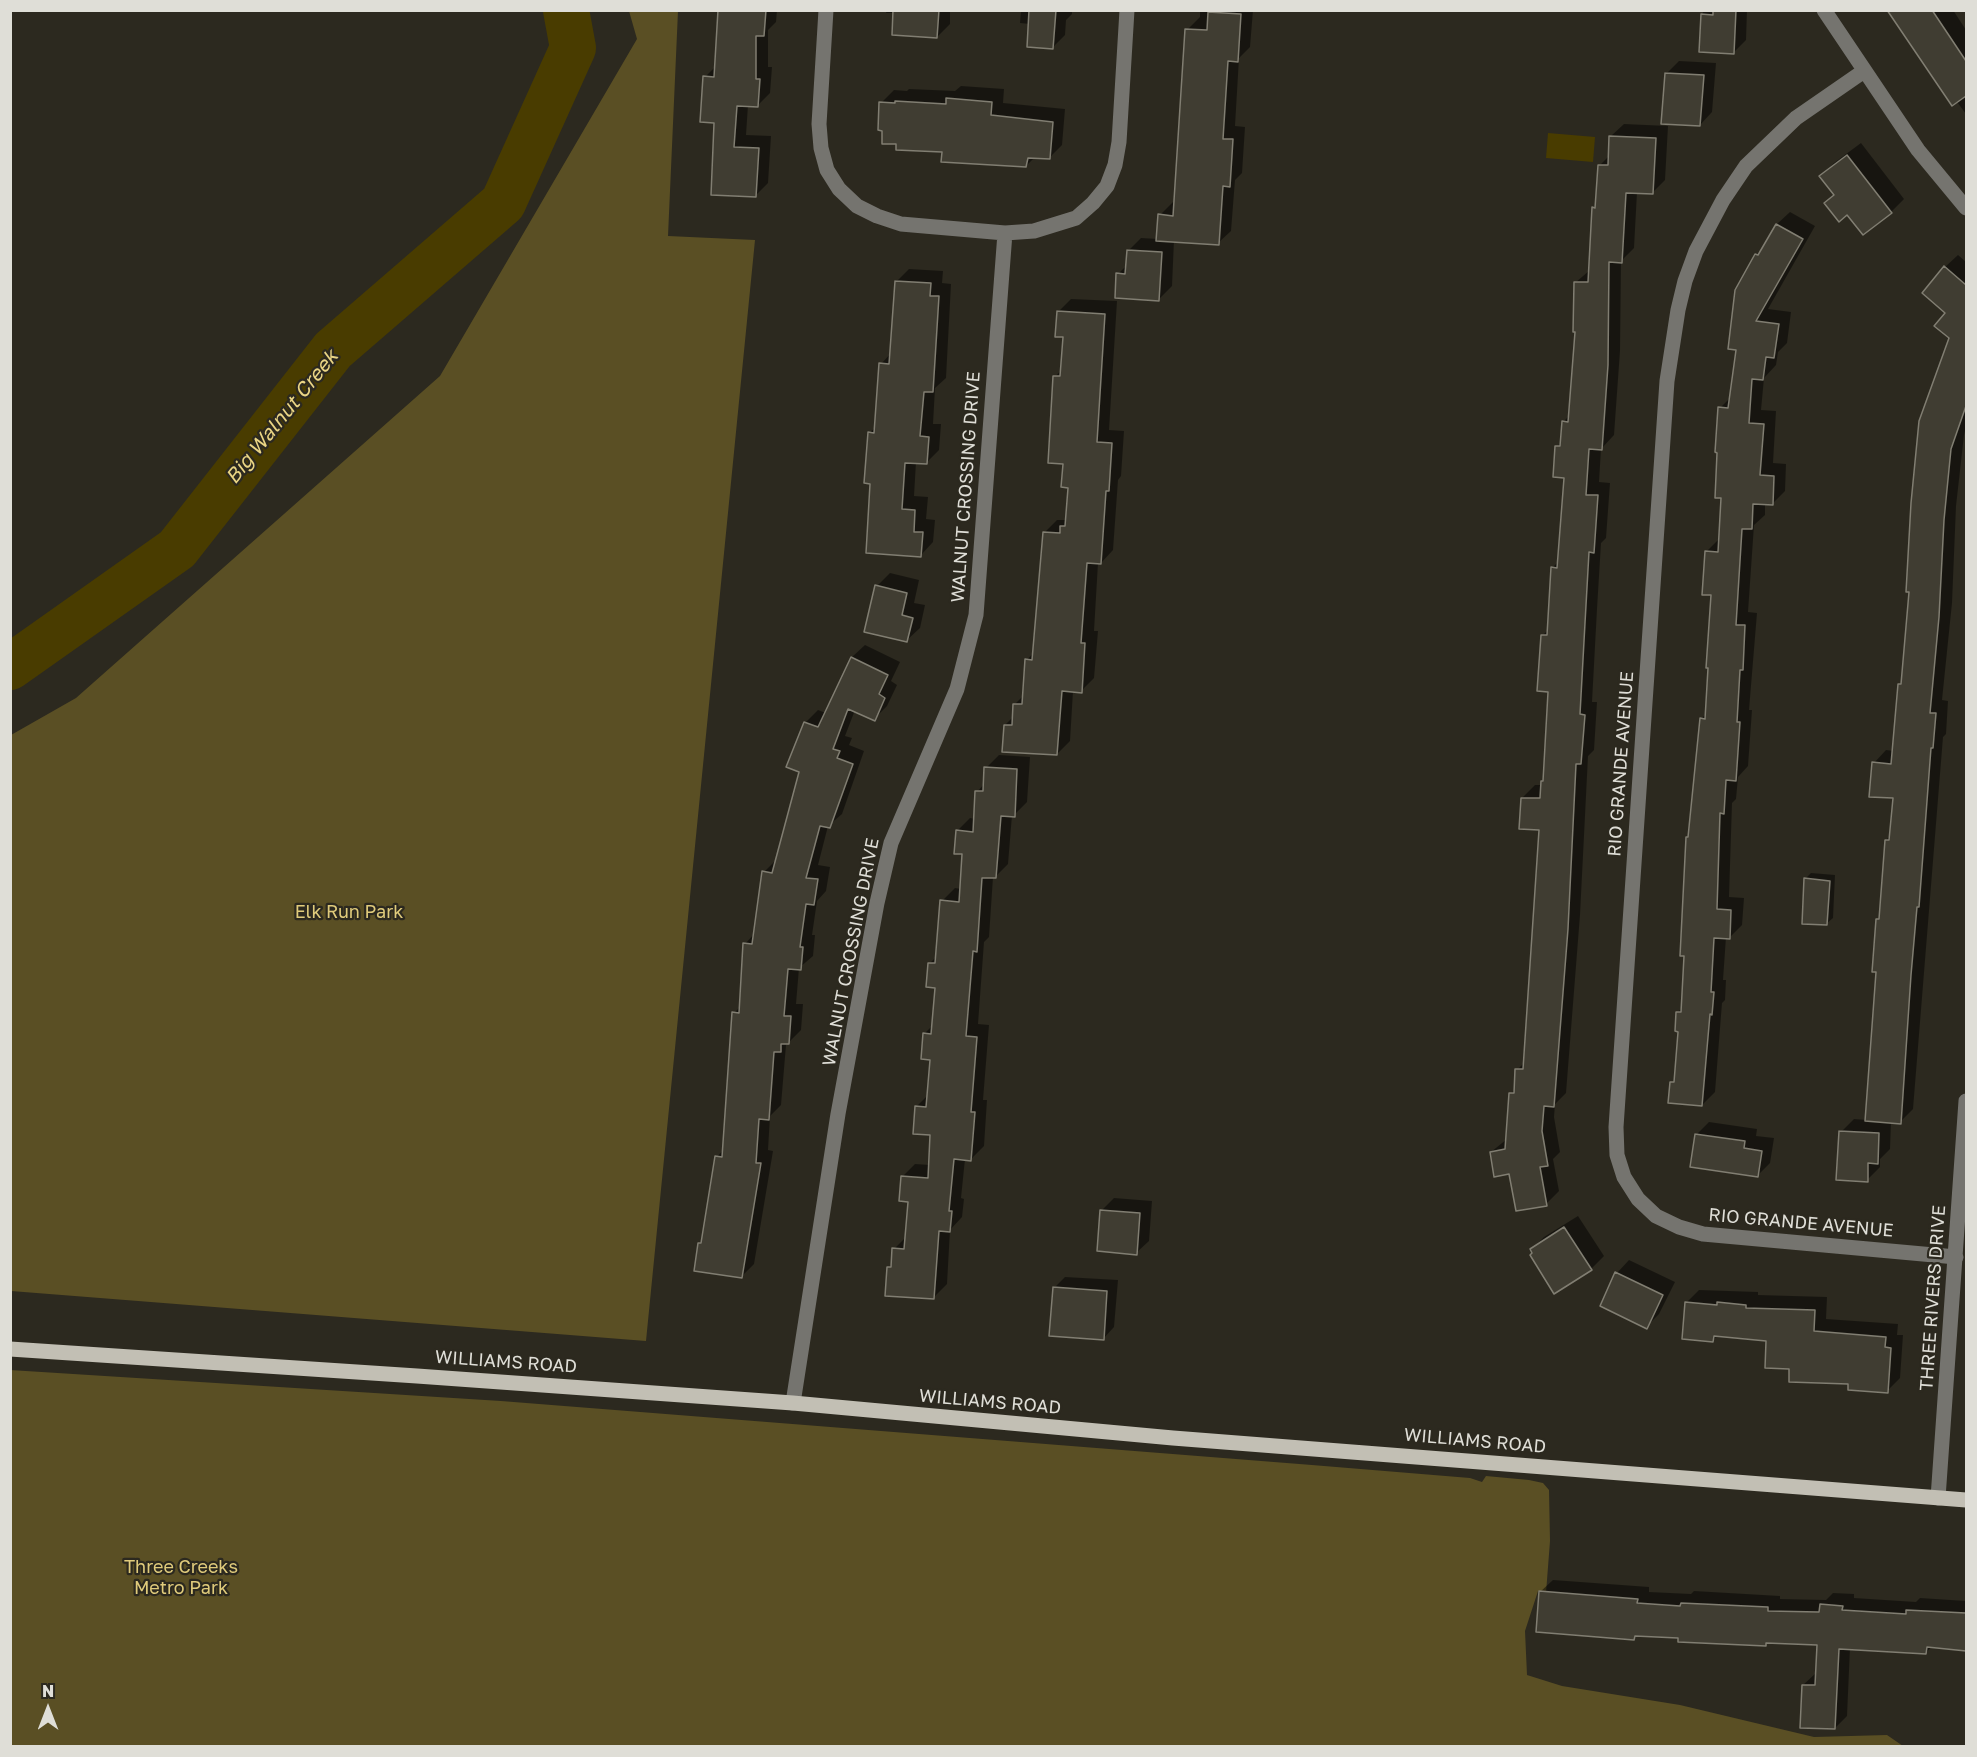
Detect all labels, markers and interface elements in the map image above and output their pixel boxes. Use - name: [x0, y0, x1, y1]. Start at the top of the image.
- water label: Big Walnut Creek: [221, 345, 343, 489]
- street label: WALNUT CROSSING DRIVE: [947, 371, 985, 603]
- street label: RIO GRANDE AVENUE: [1604, 671, 1638, 857]
- street label: WALNUT CROSSING DRIVE: [818, 836, 884, 1068]
- park label: Elk Run Park: [295, 901, 403, 923]
- street label: RIO GRANDE AVENUE: [1708, 1204, 1894, 1242]
- street label: THREE RIVERS DRIVE: [1916, 1204, 1950, 1392]
- street label: WILLIAMS ROAD: [434, 1346, 578, 1378]
- street label: WILLIAMS ROAD: [918, 1385, 1062, 1419]
- street label: WILLIAMS ROAD: [1403, 1424, 1547, 1458]
- park label: Three Creeks Metro Park: [124, 1556, 238, 1598]
- north arrow: [18, 1679, 78, 1739]
- text: N: [42, 1681, 54, 1701]

